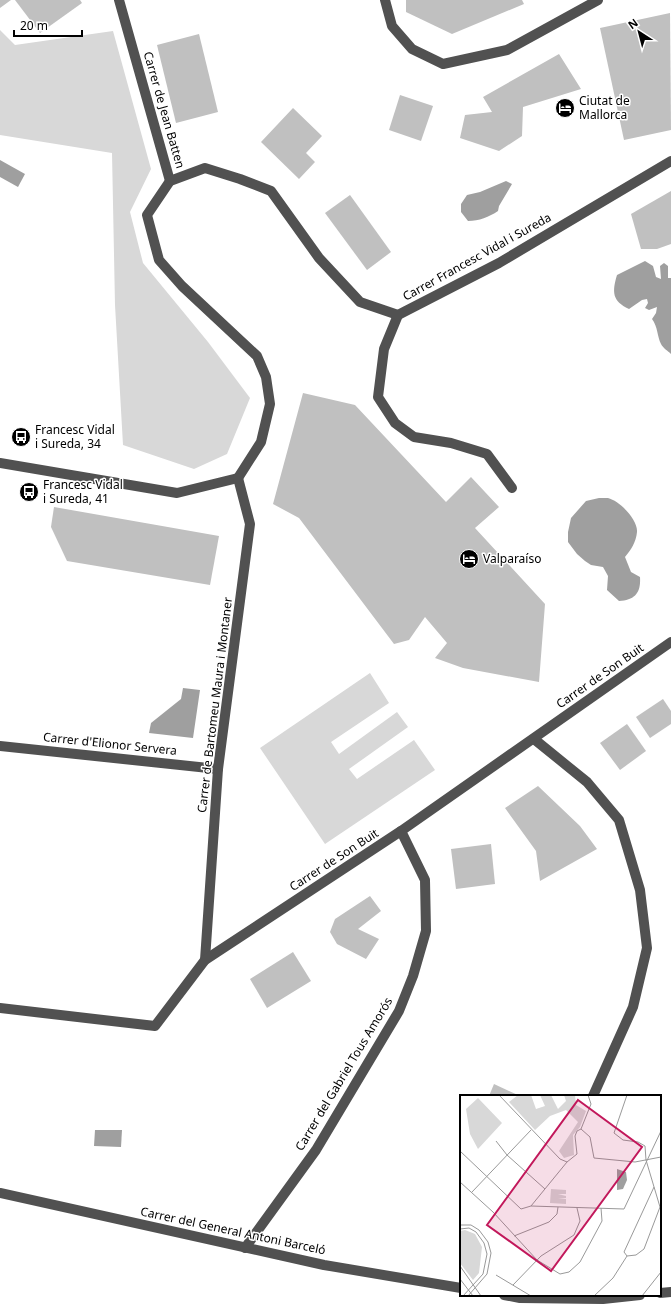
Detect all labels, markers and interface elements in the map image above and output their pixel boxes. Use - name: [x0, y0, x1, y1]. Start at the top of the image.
- scale bar: [14, 12, 82, 38]
- north arrow: [619, 12, 659, 52]
- text: N: [625, 15, 641, 32]
- text: 20 m: [20, 17, 48, 34]
- street label: Carrer de Jean Batten: [140, 49, 189, 170]
- place label: Ciutat de Mallorca: [579, 92, 630, 123]
- hotel icon: Ciutat de Mallorca: [554, 97, 576, 119]
- street label: Carrer Francesc Vidal i Sureda: [399, 209, 554, 305]
- place label: Francesc Vidal i Sureda, 34: [35, 421, 115, 452]
- bus stop icon: Francesc Vidal i Sureda, 34: [10, 426, 32, 448]
- place label: Francesc Vidal i Sureda, 41: [43, 476, 123, 507]
- bus stop icon: Francesc Vidal i Sureda, 41: [18, 481, 40, 503]
- hotel icon: Valparaíso: [458, 548, 480, 570]
- place label: Valparaíso: [483, 550, 541, 567]
- street label: Carrer de Bartomeu Maura i Montaner: [193, 596, 236, 814]
- street label: Carrer de Son Buit: [553, 639, 647, 712]
- street label: Carrer d'Elionor Servera: [42, 728, 178, 759]
- street label: Carrer de Son Buit: [286, 824, 382, 895]
- street label: Carrer del Gabriel Tous Amorós: [291, 994, 396, 1154]
- inset map: [460, 1095, 661, 1296]
- street label: Carrer del General Antoni Barceló: [139, 1203, 327, 1258]

